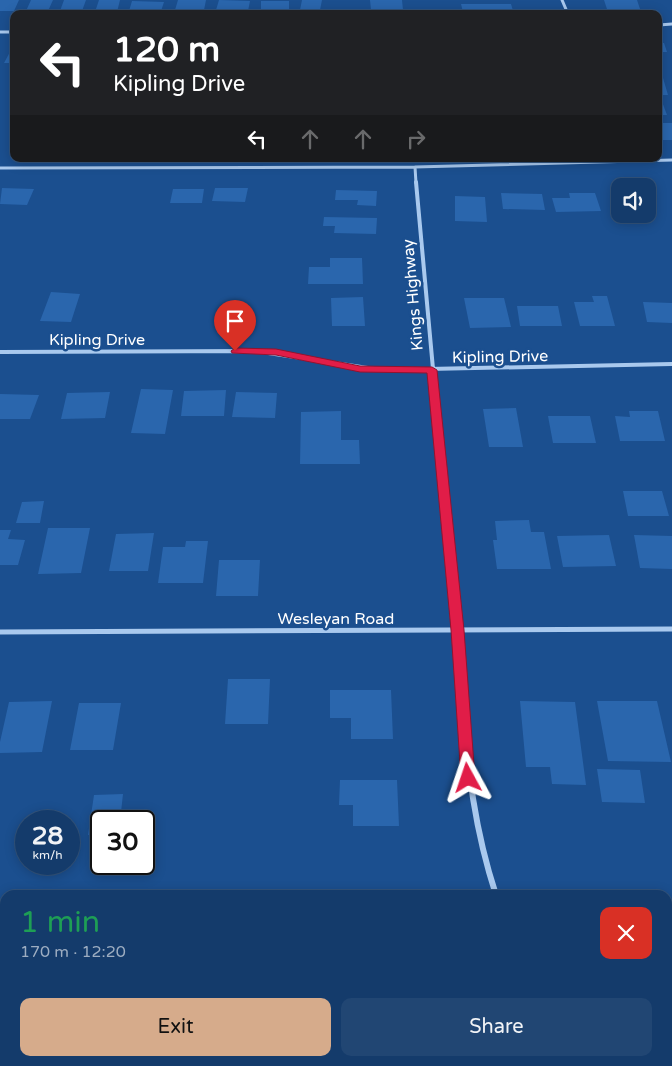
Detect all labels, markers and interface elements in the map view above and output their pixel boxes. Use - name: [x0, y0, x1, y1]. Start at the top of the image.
- text: 120 m: [113, 29, 220, 71]
- icon: left: [30, 30, 95, 95]
- text: Kipling Drive: [113, 71, 245, 97]
- icon: left: [243, 125, 271, 153]
- icon: ahead: [296, 125, 324, 153]
- icon: ahead: [349, 125, 377, 153]
- icon: right: [402, 125, 430, 153]
- map controls: [611, 178, 656, 223]
- button: sound: [611, 178, 656, 223]
- street label: Kings Highway: [398, 238, 428, 352]
- pin: [214, 300, 256, 351]
- icon: arrive: [221, 307, 249, 335]
- street label: Kipling Drive: [49, 330, 145, 350]
- street label: Kipling Drive: [452, 346, 548, 368]
- street label: Wesleyan Road: [278, 609, 394, 629]
- position arrow: [441, 751, 493, 803]
- speed limit sign: 30: [90, 810, 155, 875]
- text: 28: [32, 821, 63, 851]
- text: km/h: [32, 848, 63, 862]
- text: 1 min: [20, 904, 100, 941]
- button: close: [600, 907, 652, 959]
- text: 170 m · 12:20: [20, 942, 126, 962]
- button: Exit: [20, 998, 331, 1056]
- button: Share: [341, 998, 652, 1056]

